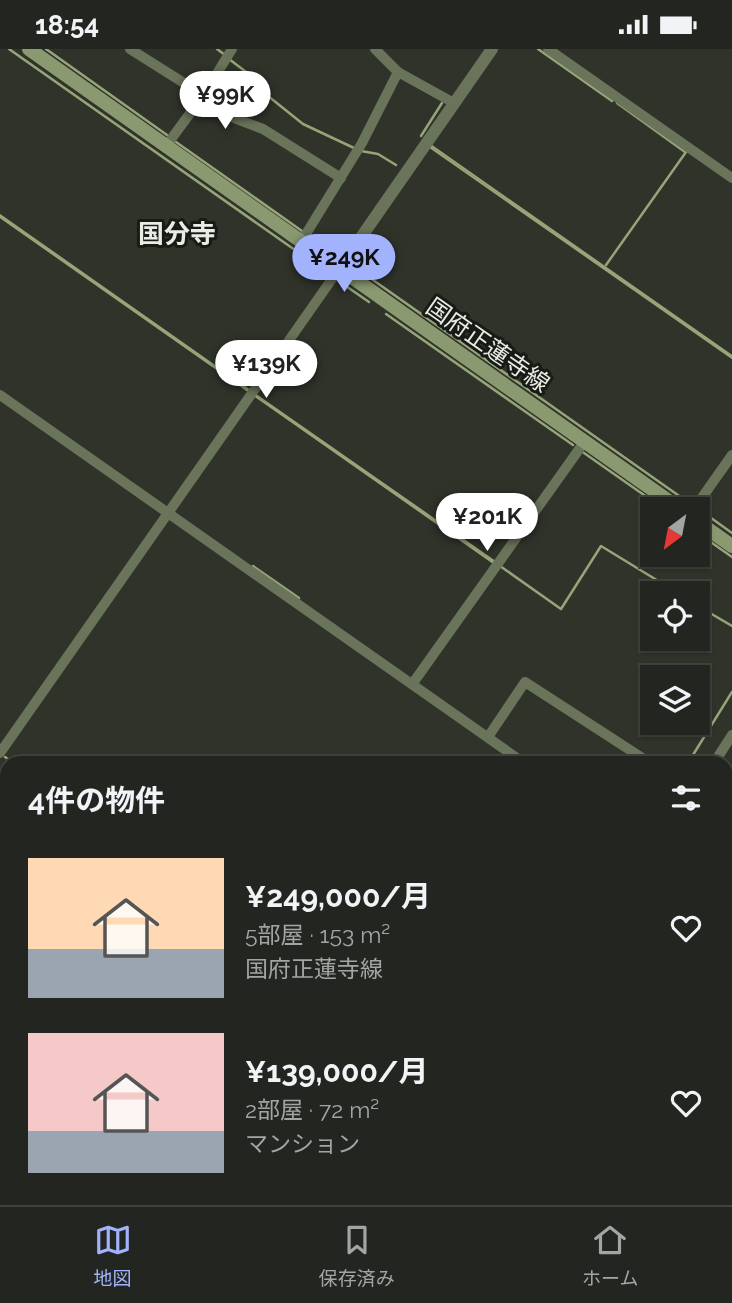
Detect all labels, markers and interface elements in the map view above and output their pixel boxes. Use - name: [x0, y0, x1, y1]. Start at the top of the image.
- text: 18:54: [35, 10, 99, 40]
- pin: ¥99K: [184, 71, 266, 131]
- text: ¥99K: [196, 80, 254, 107]
- district label: 国分寺: [138, 219, 216, 249]
- pin: ¥249K: [295, 235, 393, 294]
- text: ¥249K: [308, 243, 380, 270]
- street label: 国府正蓮寺線: [421, 292, 555, 398]
- pin: ¥139K: [217, 341, 315, 400]
- text: ¥139K: [231, 349, 301, 376]
- pin: ¥201K: [438, 493, 536, 553]
- north arrow: [640, 497, 710, 567]
- map controls: [640, 497, 710, 735]
- text: ¥201K: [452, 502, 522, 529]
- button: locate: [640, 581, 710, 651]
- button: layers: [640, 665, 710, 735]
- icon: filters: [667, 779, 705, 817]
- text: 4件の物件: [28, 783, 165, 818]
- text: ¥249,000/月: [245, 879, 431, 914]
- icon: home: [84, 886, 168, 970]
- icon: heart: [667, 909, 705, 947]
- text: 5部屋 · 153 m²: [245, 921, 390, 948]
- text: 国府正蓮寺線: [245, 955, 383, 982]
- text: ¥139,000/月: [245, 1054, 428, 1089]
- icon: home: [84, 1061, 168, 1145]
- icon: heart: [667, 1084, 705, 1122]
- text: 2部屋 · 72 m²: [245, 1096, 379, 1123]
- text: マンション: [245, 1130, 360, 1157]
- tab: 地図: [94, 1221, 132, 1290]
- tab: 保存済み: [319, 1221, 395, 1290]
- tab: ホーム: [582, 1221, 638, 1290]

